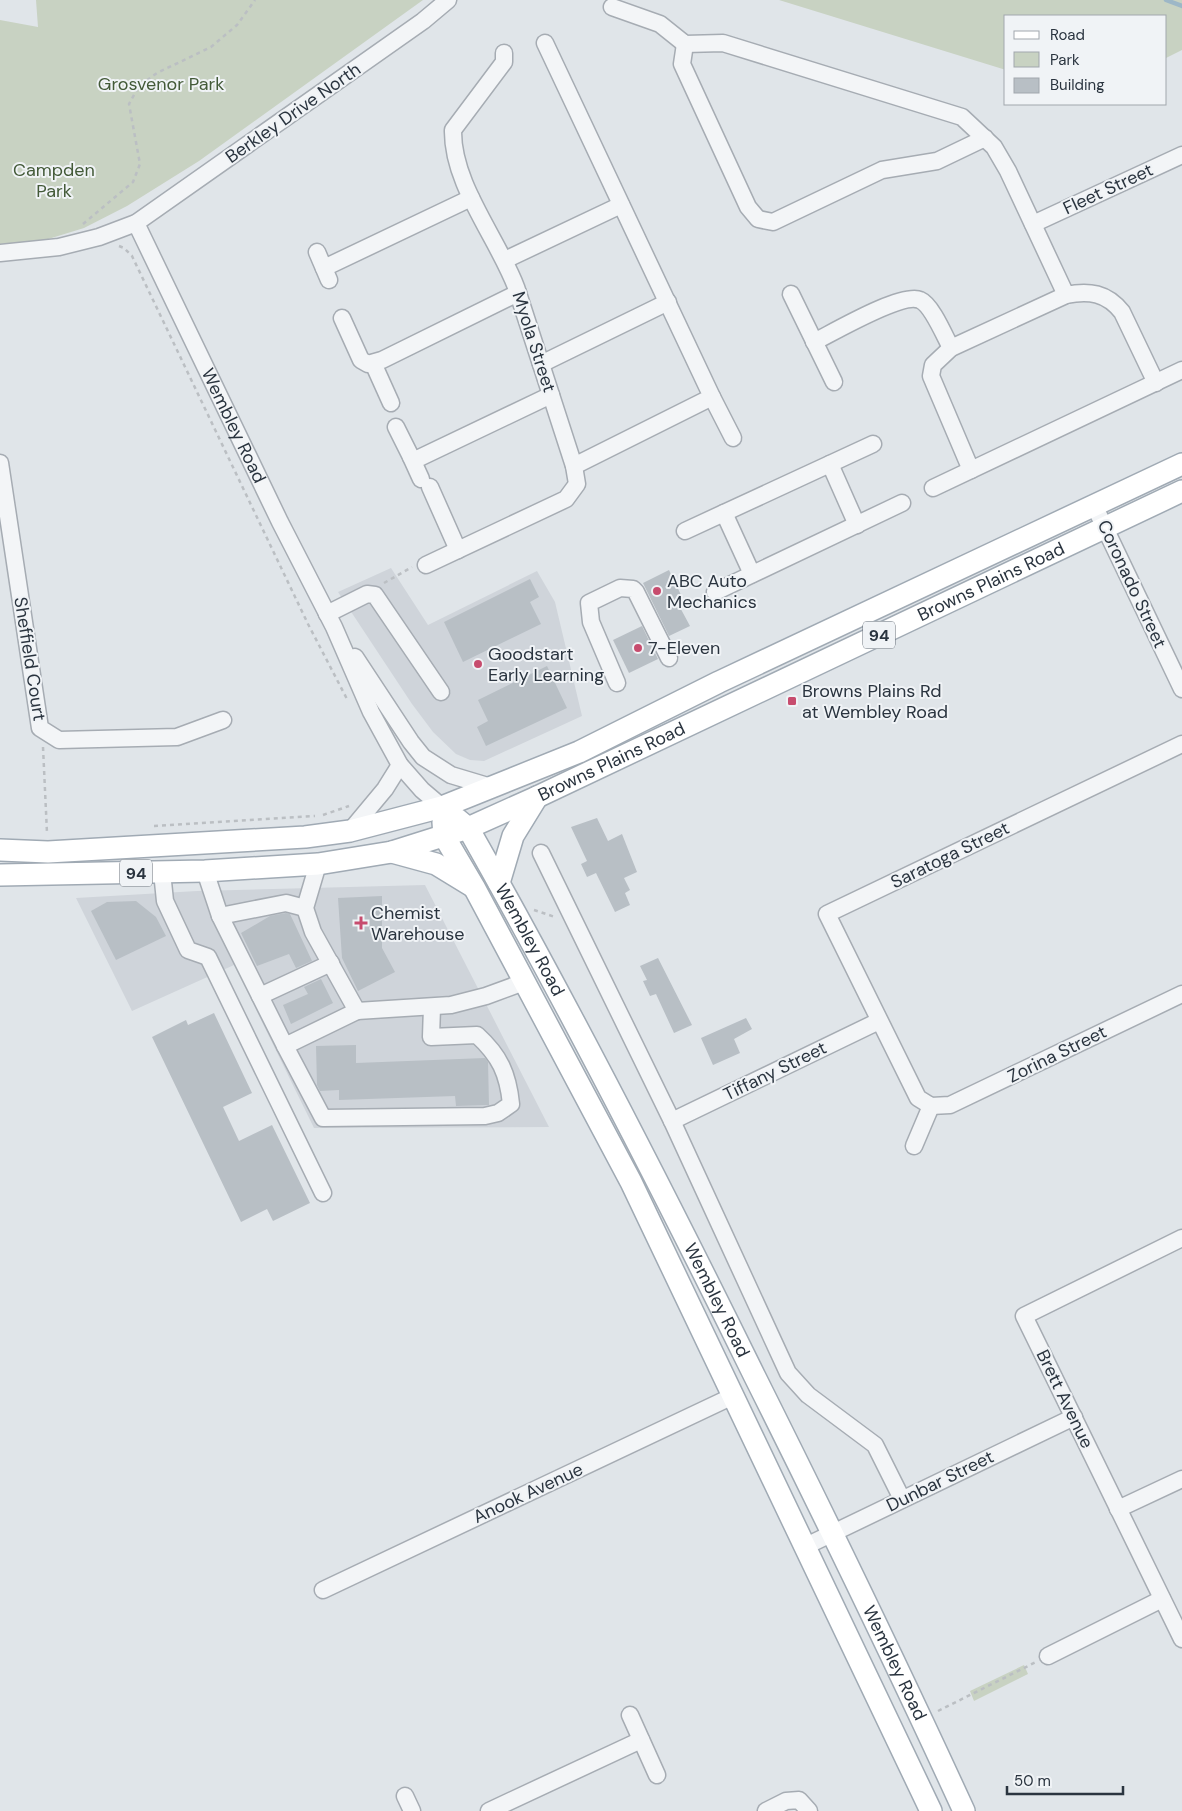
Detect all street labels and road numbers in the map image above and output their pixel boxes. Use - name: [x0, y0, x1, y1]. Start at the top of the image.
- street label: Berkley Drive North: [221, 57, 365, 169]
- street label: Fleet Street: [1059, 158, 1157, 220]
- street label: Myola Street: [506, 289, 562, 395]
- street label: Wembley Road: [196, 364, 271, 487]
- street label: Coronado Street: [1092, 516, 1172, 652]
- street label: Browns Plains Road: [913, 536, 1068, 627]
- street label: Sheffield Court: [8, 595, 52, 723]
- road number: 94: [863, 622, 895, 648]
- street label: Browns Plains Road: [534, 716, 689, 807]
- street label: Saratoga Street: [887, 816, 1013, 894]
- road number: 94: [120, 860, 152, 886]
- street label: Wembley Road: [490, 879, 570, 1000]
- street label: Zorina Street: [1004, 1020, 1110, 1088]
- street label: Tiffany Street: [719, 1036, 831, 1106]
- street label: Wembley Road: [678, 1239, 755, 1361]
- street label: Brett Avenue: [1031, 1346, 1099, 1452]
- street label: Dunbar Street: [882, 1445, 998, 1517]
- street label: Anook Avenue: [469, 1457, 587, 1529]
- street label: Wembley Road: [857, 1601, 932, 1724]

